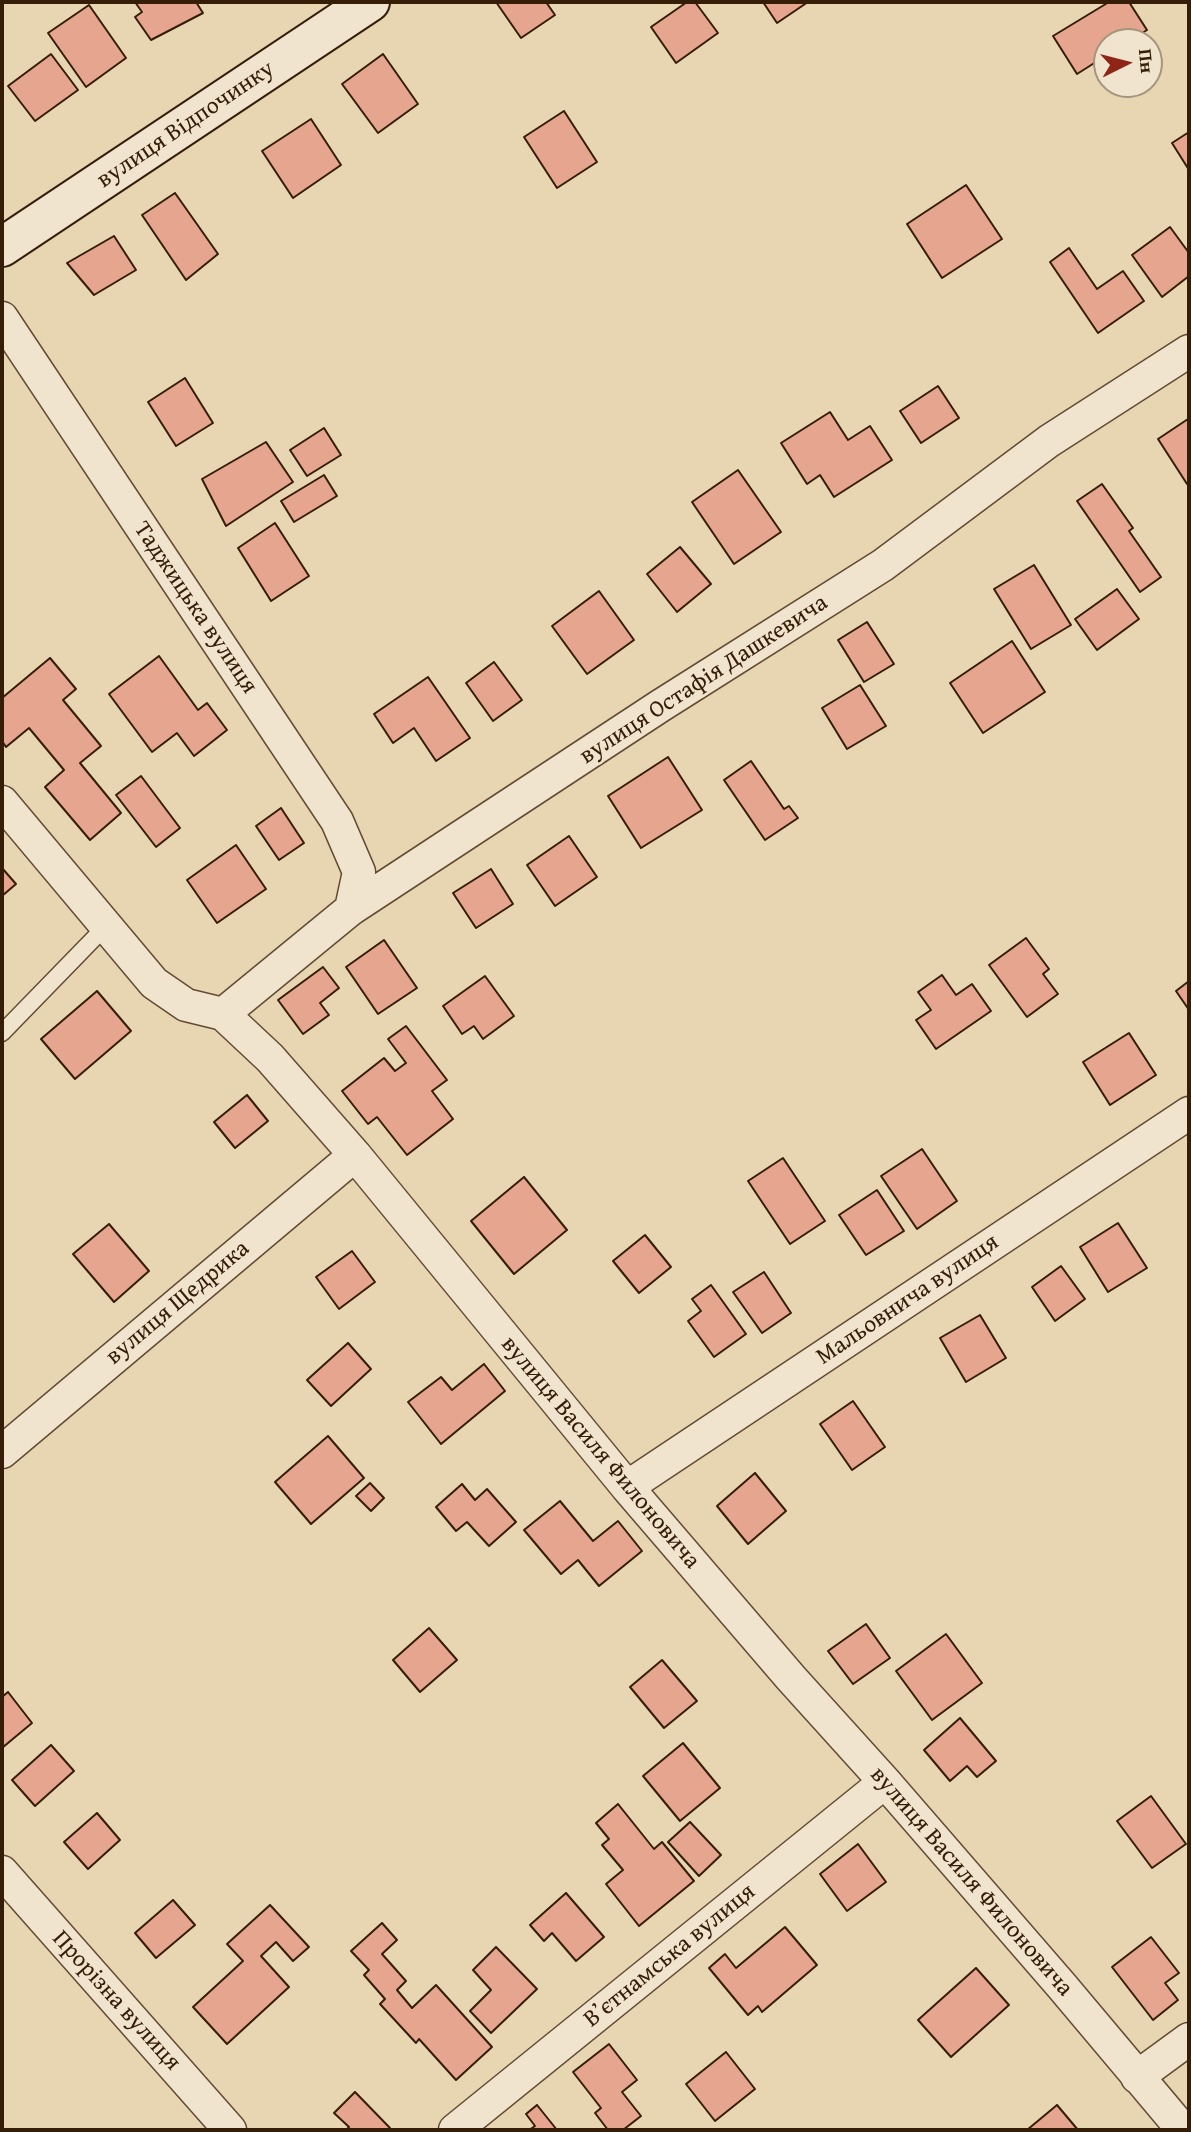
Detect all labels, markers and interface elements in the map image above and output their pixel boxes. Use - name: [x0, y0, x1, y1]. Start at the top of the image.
- north arrow: [1093, 28, 1163, 98]
- text: Пн: [1132, 47, 1162, 75]
- street label: вулиця Відпочинку: [92, 55, 280, 195]
- street label: Таджицька вулиця: [127, 517, 263, 699]
- street label: вулиця Остафія Дашкевича: [575, 589, 833, 771]
- street label: Мальовнича вулиця: [811, 1228, 1005, 1372]
- street label: вулиця Щедрика: [100, 1235, 256, 1371]
- street label: вулиця Василя Филоновича: [494, 1331, 706, 1575]
- street label: вулиця Василя Филоновича: [863, 1761, 1079, 2003]
- street label: Вʼєтнамська вулиця: [578, 1878, 762, 2034]
- street label: Прорізна вулиця: [46, 1925, 186, 2077]

